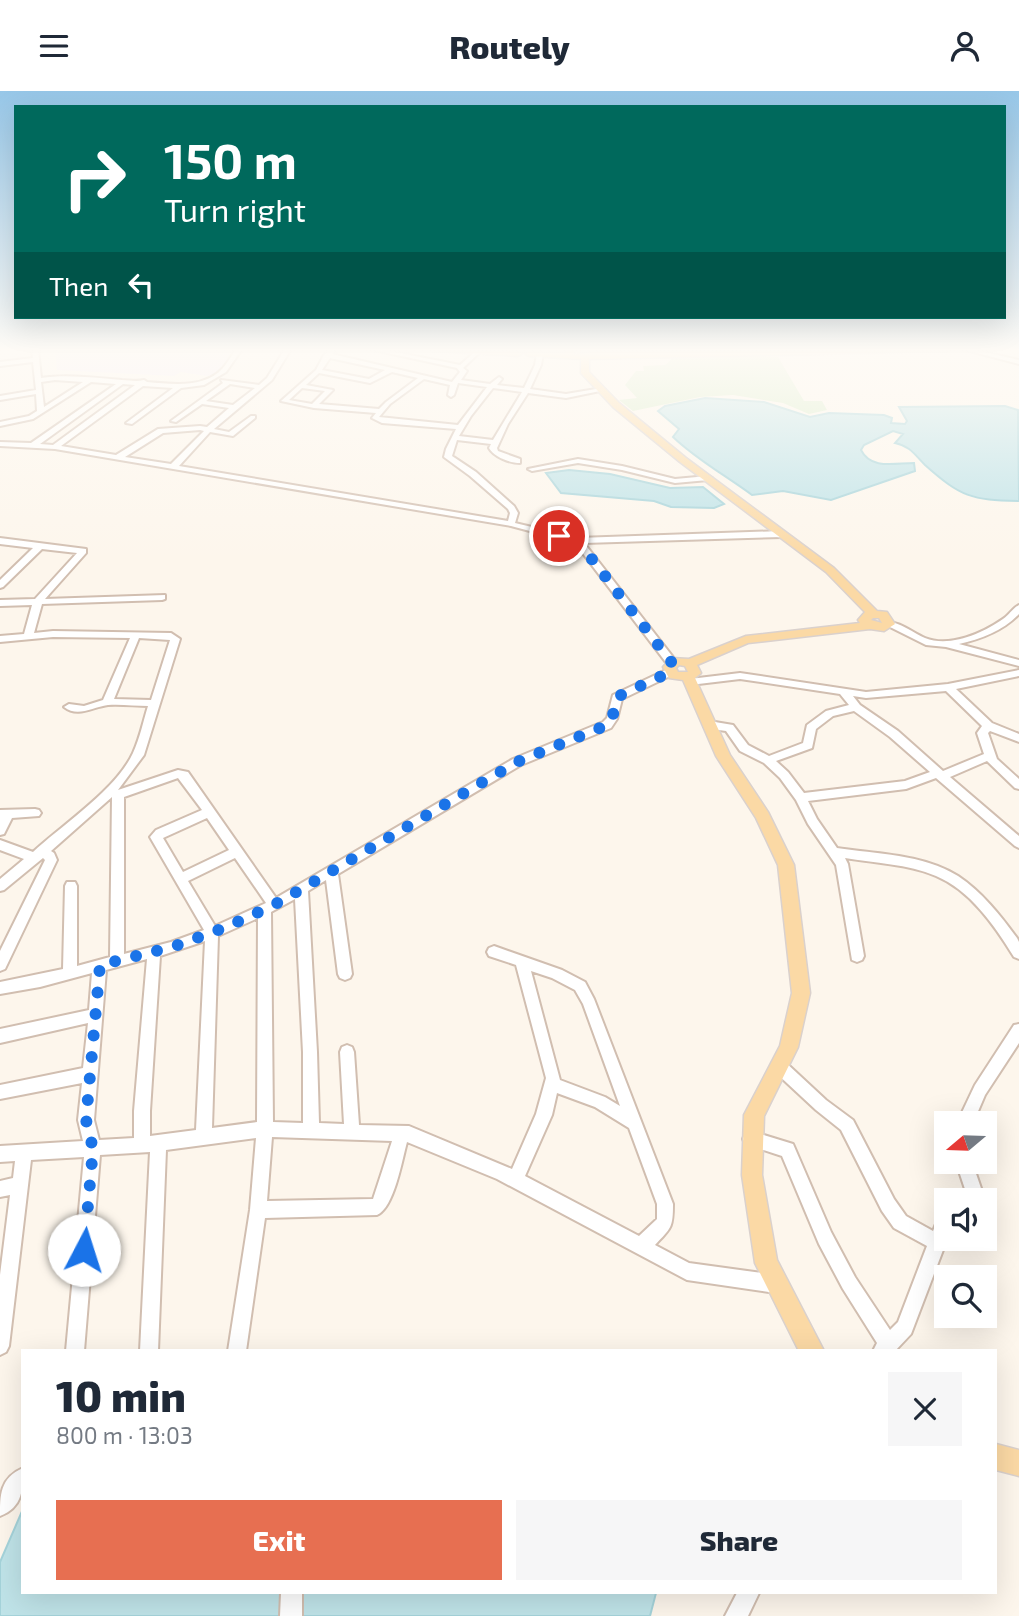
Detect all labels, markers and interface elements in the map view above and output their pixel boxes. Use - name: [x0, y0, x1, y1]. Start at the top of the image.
- icon: menu: [35, 27, 73, 65]
- text: Routely: [449, 27, 570, 65]
- icon: person: [946, 27, 984, 65]
- text: 150 m: [164, 130, 297, 189]
- icon: right: [49, 133, 140, 224]
- text: Turn right: [164, 190, 306, 228]
- icon: left: [122, 266, 160, 304]
- text: Then: [49, 270, 108, 301]
- pin: [529, 506, 589, 566]
- icon: arrive: [540, 517, 578, 555]
- north arrow: [934, 1111, 998, 1174]
- map controls: [934, 1111, 997, 1328]
- button: sound: [934, 1188, 997, 1251]
- position arrow: [47, 1213, 121, 1287]
- button: search: [934, 1265, 997, 1328]
- text: 10 min: [56, 1370, 186, 1420]
- button: close: [888, 1372, 962, 1446]
- text: 800 m · 13:03: [56, 1421, 193, 1449]
- button: Exit: [56, 1500, 502, 1580]
- button: Share: [516, 1500, 962, 1580]

